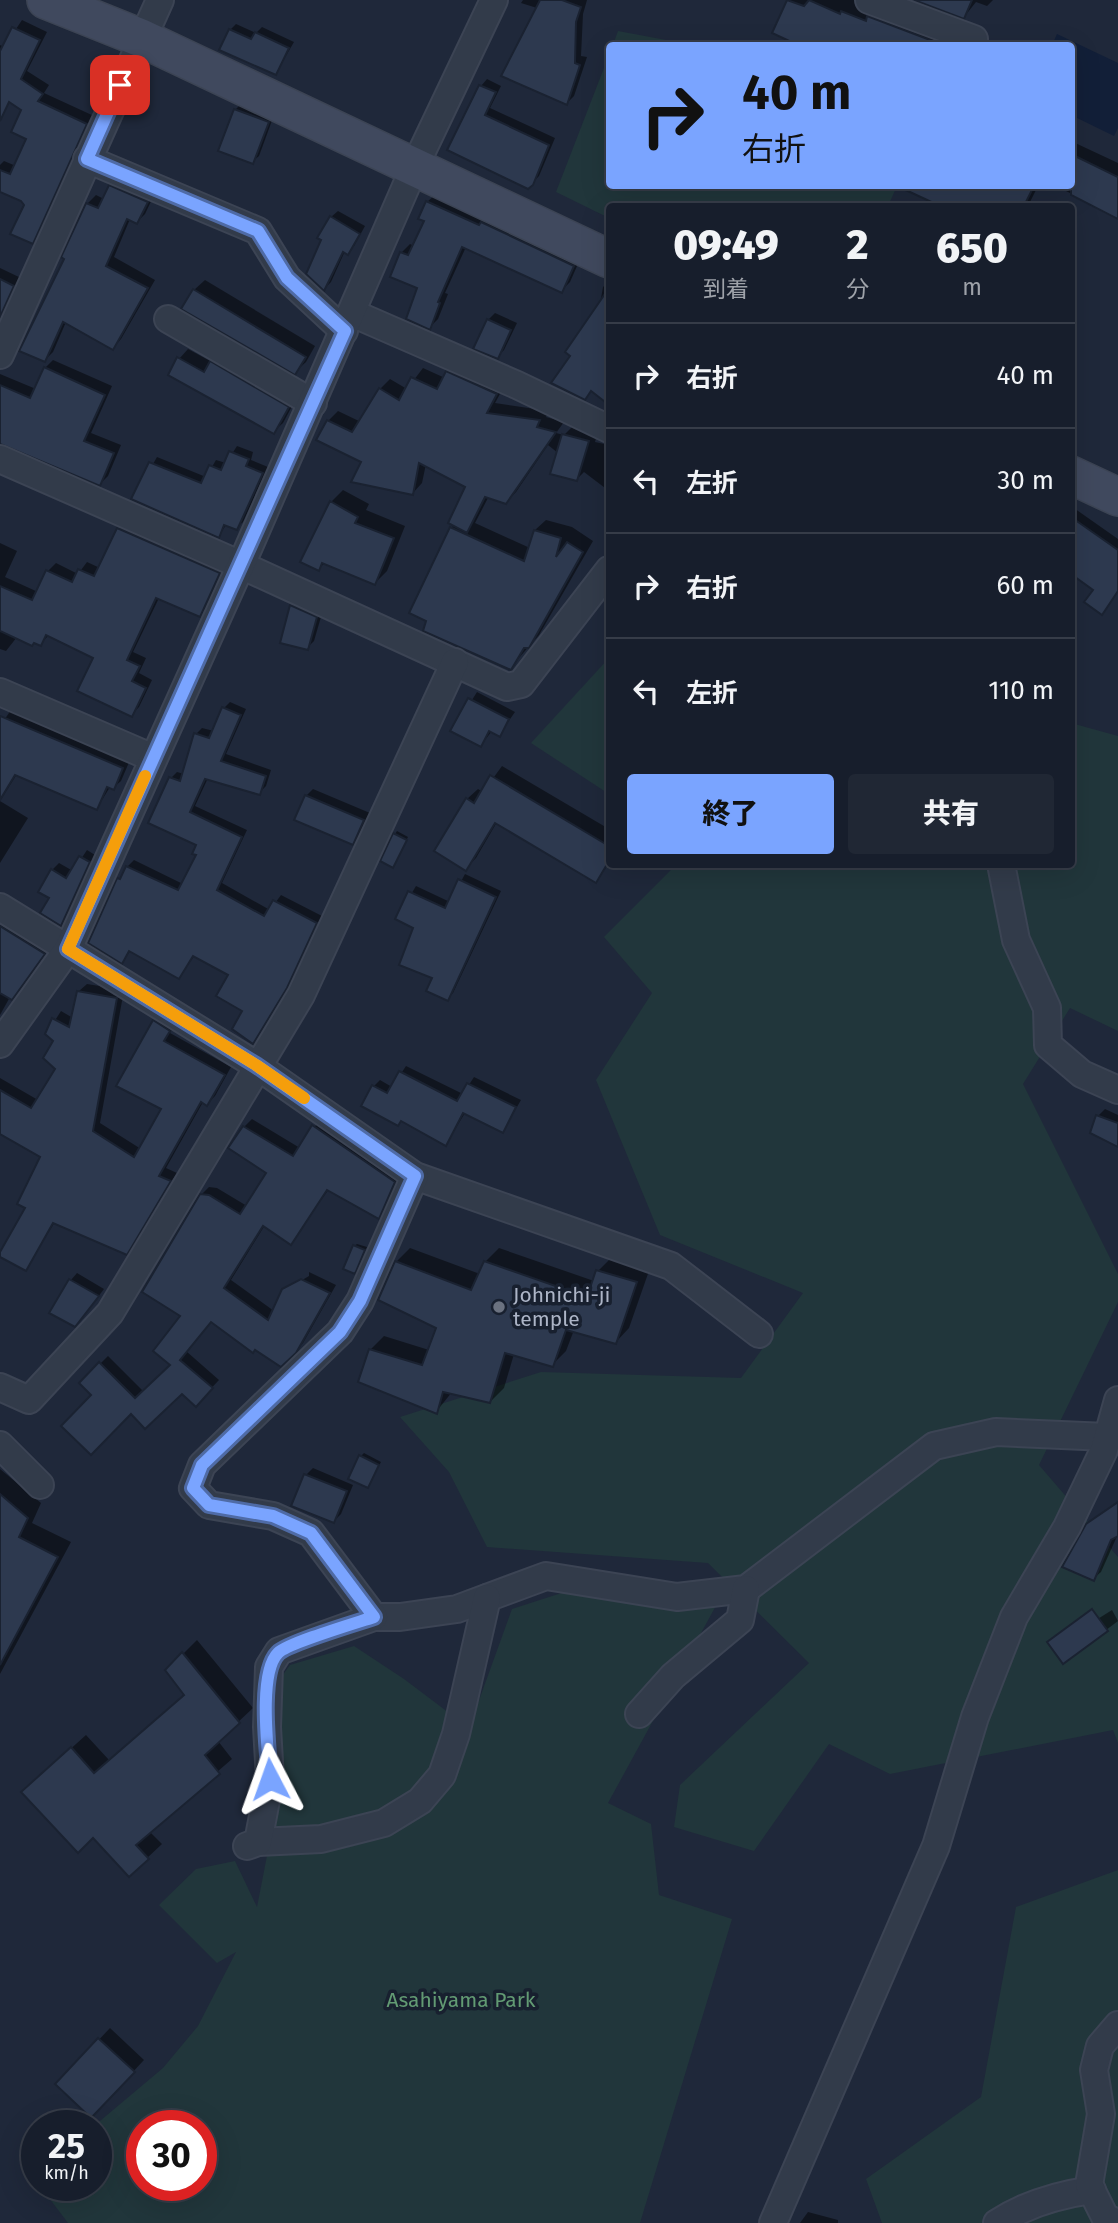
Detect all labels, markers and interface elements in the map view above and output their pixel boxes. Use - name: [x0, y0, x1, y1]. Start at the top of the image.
- pin: [90, 55, 150, 115]
- text: 40 m: [742, 63, 851, 122]
- icon: arrive: [101, 66, 139, 104]
- icon: right: [627, 70, 718, 161]
- text: 右折: [742, 130, 806, 168]
- text: 09:49: [673, 220, 779, 270]
- text: 2: [846, 220, 868, 270]
- text: 650: [936, 223, 1008, 273]
- text: m: [962, 273, 982, 301]
- text: 到着: [703, 275, 749, 303]
- text: 分: [846, 275, 869, 303]
- icon: right: [627, 357, 665, 395]
- text: 40 m: [996, 360, 1054, 391]
- text: 右折: [686, 363, 738, 394]
- icon: left: [627, 462, 665, 500]
- text: 30 m: [997, 465, 1054, 496]
- text: 左折: [686, 468, 738, 499]
- icon: right: [627, 567, 665, 605]
- text: 60 m: [996, 570, 1054, 601]
- text: 右折: [686, 573, 738, 604]
- icon: left: [627, 672, 665, 710]
- text: 110 m: [988, 675, 1054, 706]
- text: 左折: [686, 678, 738, 709]
- button: 終了: [627, 774, 834, 854]
- button: 共有: [848, 774, 1054, 854]
- place label: Johnichi-ji temple: [513, 1282, 611, 1332]
- marker: Johnichi-ji temple: [491, 1299, 507, 1315]
- position arrow: [233, 1742, 307, 1816]
- park label: Asahiyama Park: [386, 1987, 536, 2013]
- speed limit sign: 30: [126, 2110, 217, 2201]
- text: 25: [48, 2125, 85, 2167]
- text: km/h: [44, 2162, 89, 2184]

